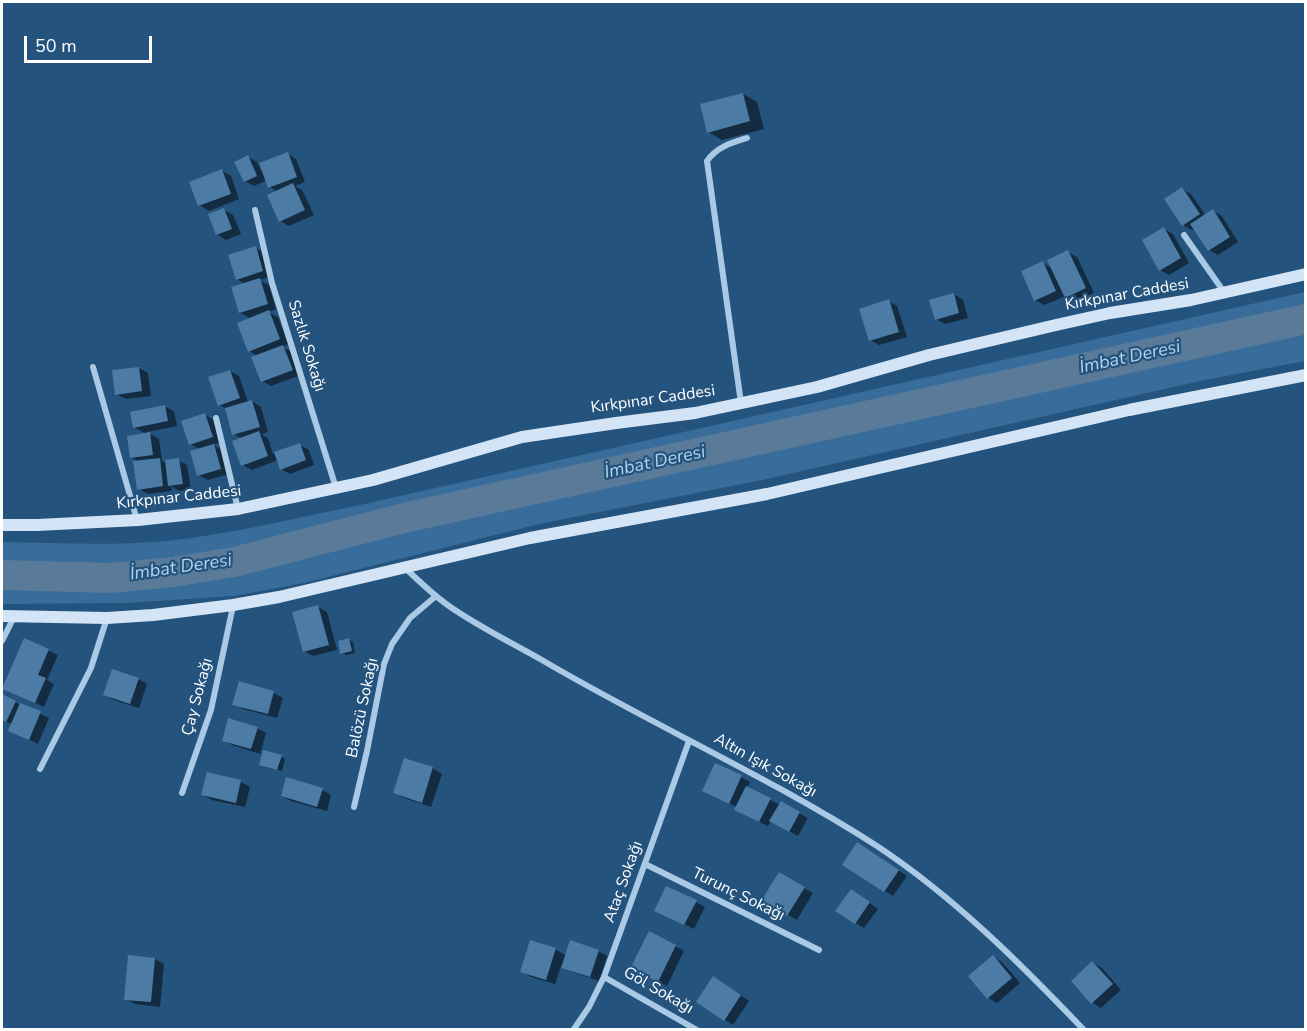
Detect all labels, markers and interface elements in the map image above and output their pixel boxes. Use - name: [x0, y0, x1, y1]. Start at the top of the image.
- scale bar: [27, 24, 154, 62]
- text: 50 m: [35, 34, 77, 58]
- street label: Kırkpınar Caddesi: [1064, 275, 1190, 315]
- street label: Sazlık Sokağı: [283, 298, 329, 394]
- water label: İmbat Deresi: [1078, 337, 1182, 379]
- street label: Kırkpınar Caddesi: [590, 382, 716, 418]
- water label: İmbat Deresi: [603, 442, 707, 484]
- street label: Kırkpınar Caddesi: [116, 482, 242, 514]
- water label: İmbat Deresi: [129, 550, 233, 586]
- street label: Çay Sokağı: [178, 656, 218, 738]
- street label: Balözü Sokağı: [343, 656, 383, 760]
- street label: Altın Işık Sokağı: [710, 730, 820, 802]
- street label: Ataç Sokağı: [600, 839, 648, 925]
- street label: Turunç Sokağı: [688, 864, 788, 926]
- street label: Göl Sokağı: [620, 963, 696, 1019]

